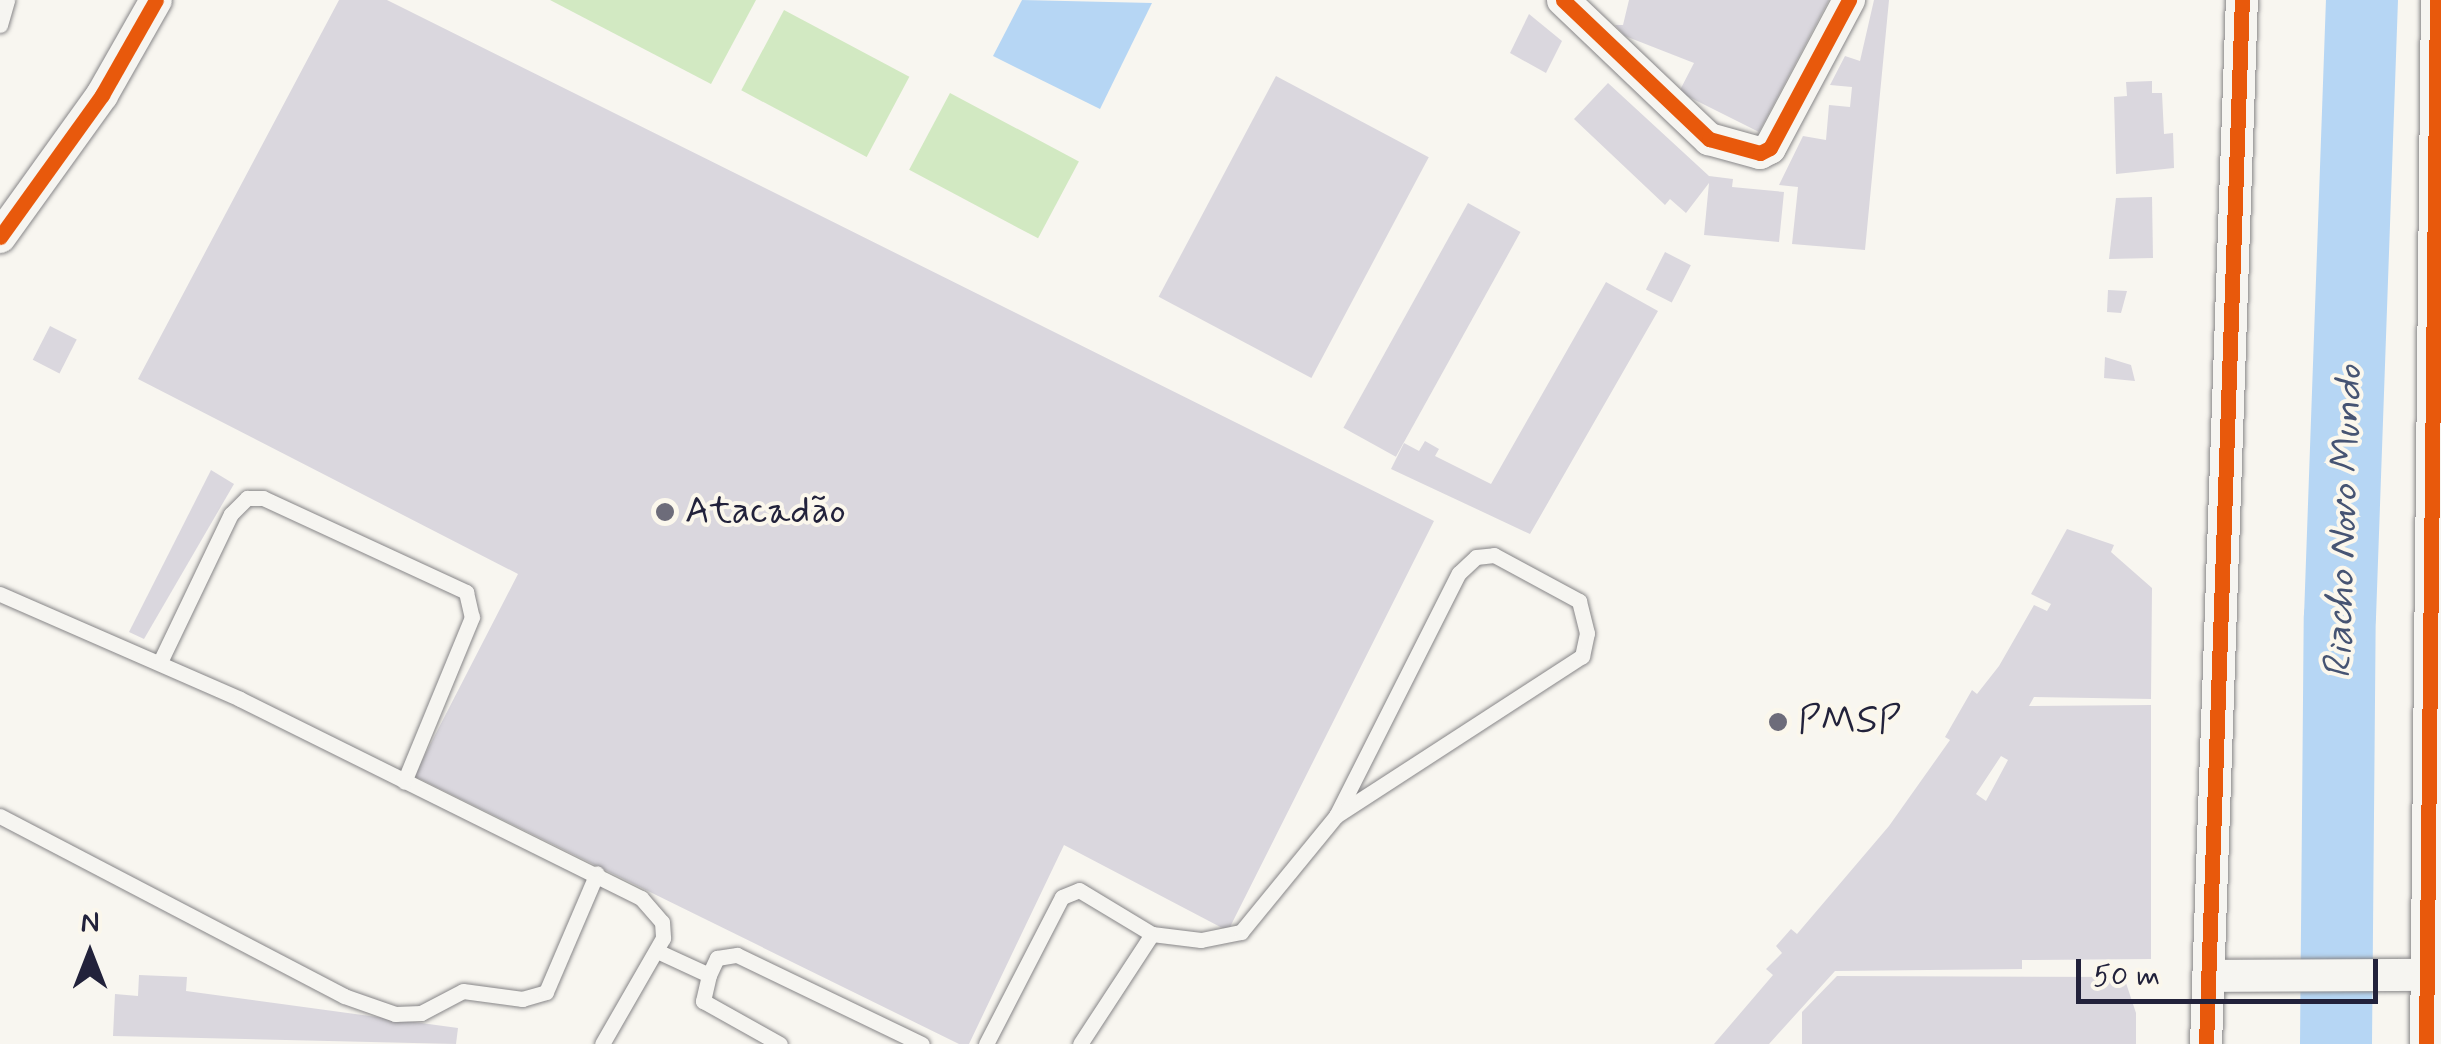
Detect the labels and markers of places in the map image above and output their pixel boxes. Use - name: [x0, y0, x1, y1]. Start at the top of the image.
- place label: Atacadão: [685, 489, 846, 535]
- marker: Atacadão: [654, 501, 676, 523]
- place label: PMSP: [1798, 699, 1901, 745]
- marker: PMSP: [1767, 711, 1789, 733]

